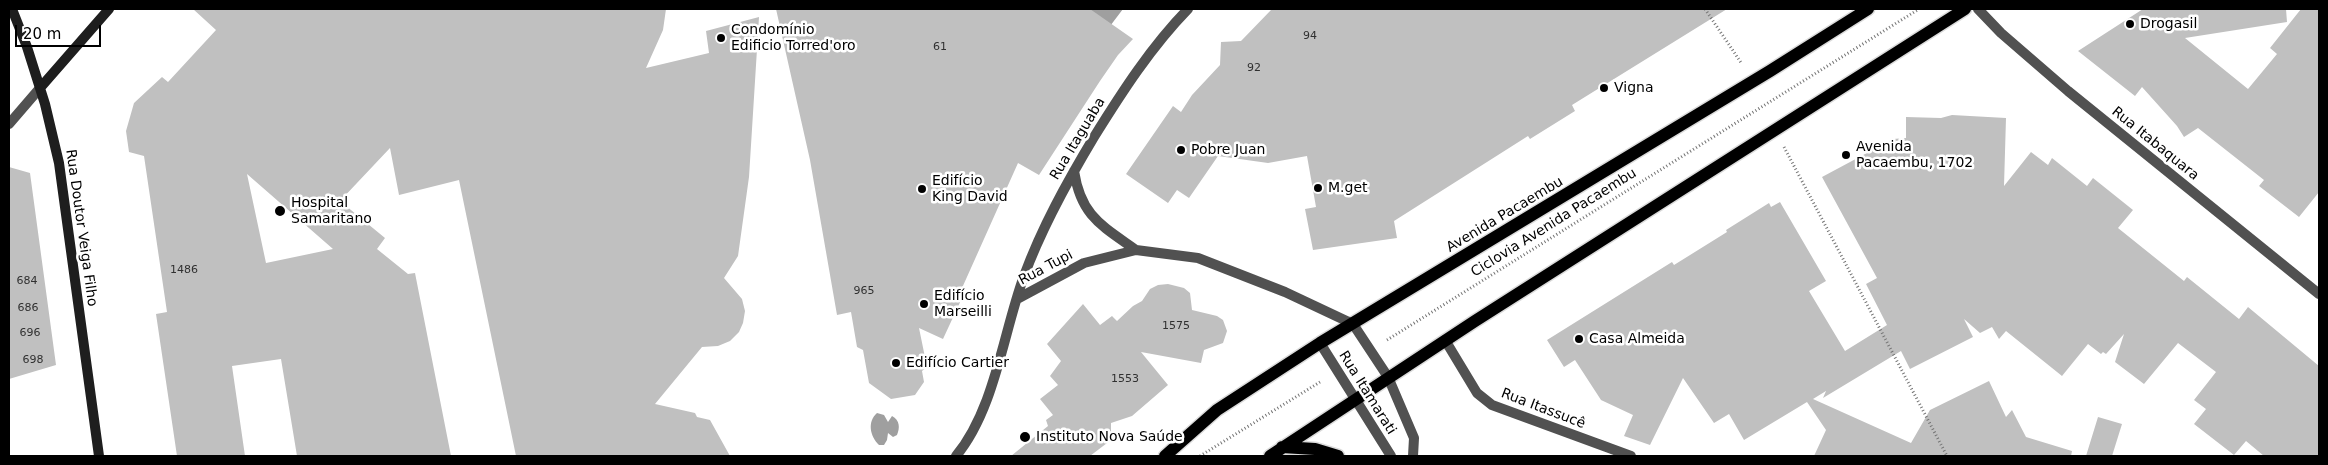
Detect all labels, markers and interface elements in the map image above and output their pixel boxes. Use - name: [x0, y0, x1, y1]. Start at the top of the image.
- scale bar: [18, 15, 104, 47]
- place label: Drogasil: [2140, 16, 2197, 32]
- marker: Drogasil: [2124, 18, 2136, 30]
- place label: Condomínio Edificio Torred'oro: [731, 22, 856, 54]
- text: 20 m: [23, 25, 61, 43]
- house number: 94: [1303, 29, 1317, 43]
- marker: Condomínio Edificio Torred'oro: [715, 32, 727, 44]
- house number: 61: [933, 40, 947, 54]
- house number: 92: [1247, 61, 1261, 75]
- place label: Vigna: [1614, 80, 1653, 96]
- marker: Vigna: [1598, 82, 1610, 94]
- street label: Rua Itaguaba: [1047, 95, 1109, 183]
- street label: Rua Itabaquara: [2108, 104, 2202, 184]
- place label: Avenida Pacaembu, 1702: [1856, 139, 1973, 172]
- place label: Pobre Juan: [1191, 142, 1265, 158]
- marker: Pobre Juan: [1175, 144, 1187, 156]
- street label: Rua Doutor Veiga Filho: [62, 148, 100, 308]
- marker: Avenida Pacaembu, 1702: [1840, 149, 1852, 161]
- street label: Ciclovia Avenida Pacaembu: [1468, 165, 1640, 281]
- place label: Edifício King David: [932, 173, 1008, 206]
- street label: Avenida Pacaembu: [1444, 174, 1566, 256]
- place label: M.get: [1328, 180, 1368, 196]
- marker: M.get: [1312, 182, 1324, 194]
- marker: Edifício King David: [916, 183, 928, 195]
- place label: Hospital Samaritano: [291, 195, 372, 228]
- marker: Hospital Samaritano: [273, 204, 287, 218]
- street label: Rua Tupi: [1016, 247, 1076, 289]
- house number: 1486: [170, 263, 198, 277]
- house number: 684: [17, 274, 37, 288]
- house number: 965: [854, 284, 874, 298]
- place label: Edifício Marseilli: [934, 288, 992, 321]
- marker: Edifício Marseilli: [918, 298, 930, 310]
- house number: 686: [18, 301, 38, 315]
- house number: 1575: [1162, 319, 1190, 333]
- house number: 696: [20, 326, 40, 340]
- place label: Casa Almeida: [1589, 331, 1685, 347]
- marker: Casa Almeida: [1573, 333, 1585, 345]
- street label: Rua Itamarati: [1335, 348, 1399, 438]
- house number: 698: [23, 353, 43, 367]
- place label: Edifício Cartier: [906, 355, 1009, 371]
- marker: Edifício Cartier: [890, 357, 902, 369]
- house number: 1553: [1111, 372, 1139, 386]
- street label: Rua Itassucê: [1498, 385, 1588, 433]
- place label: Instituto Nova Saúde: [1036, 429, 1183, 445]
- marker: Instituto Nova Saúde: [1018, 430, 1032, 444]

